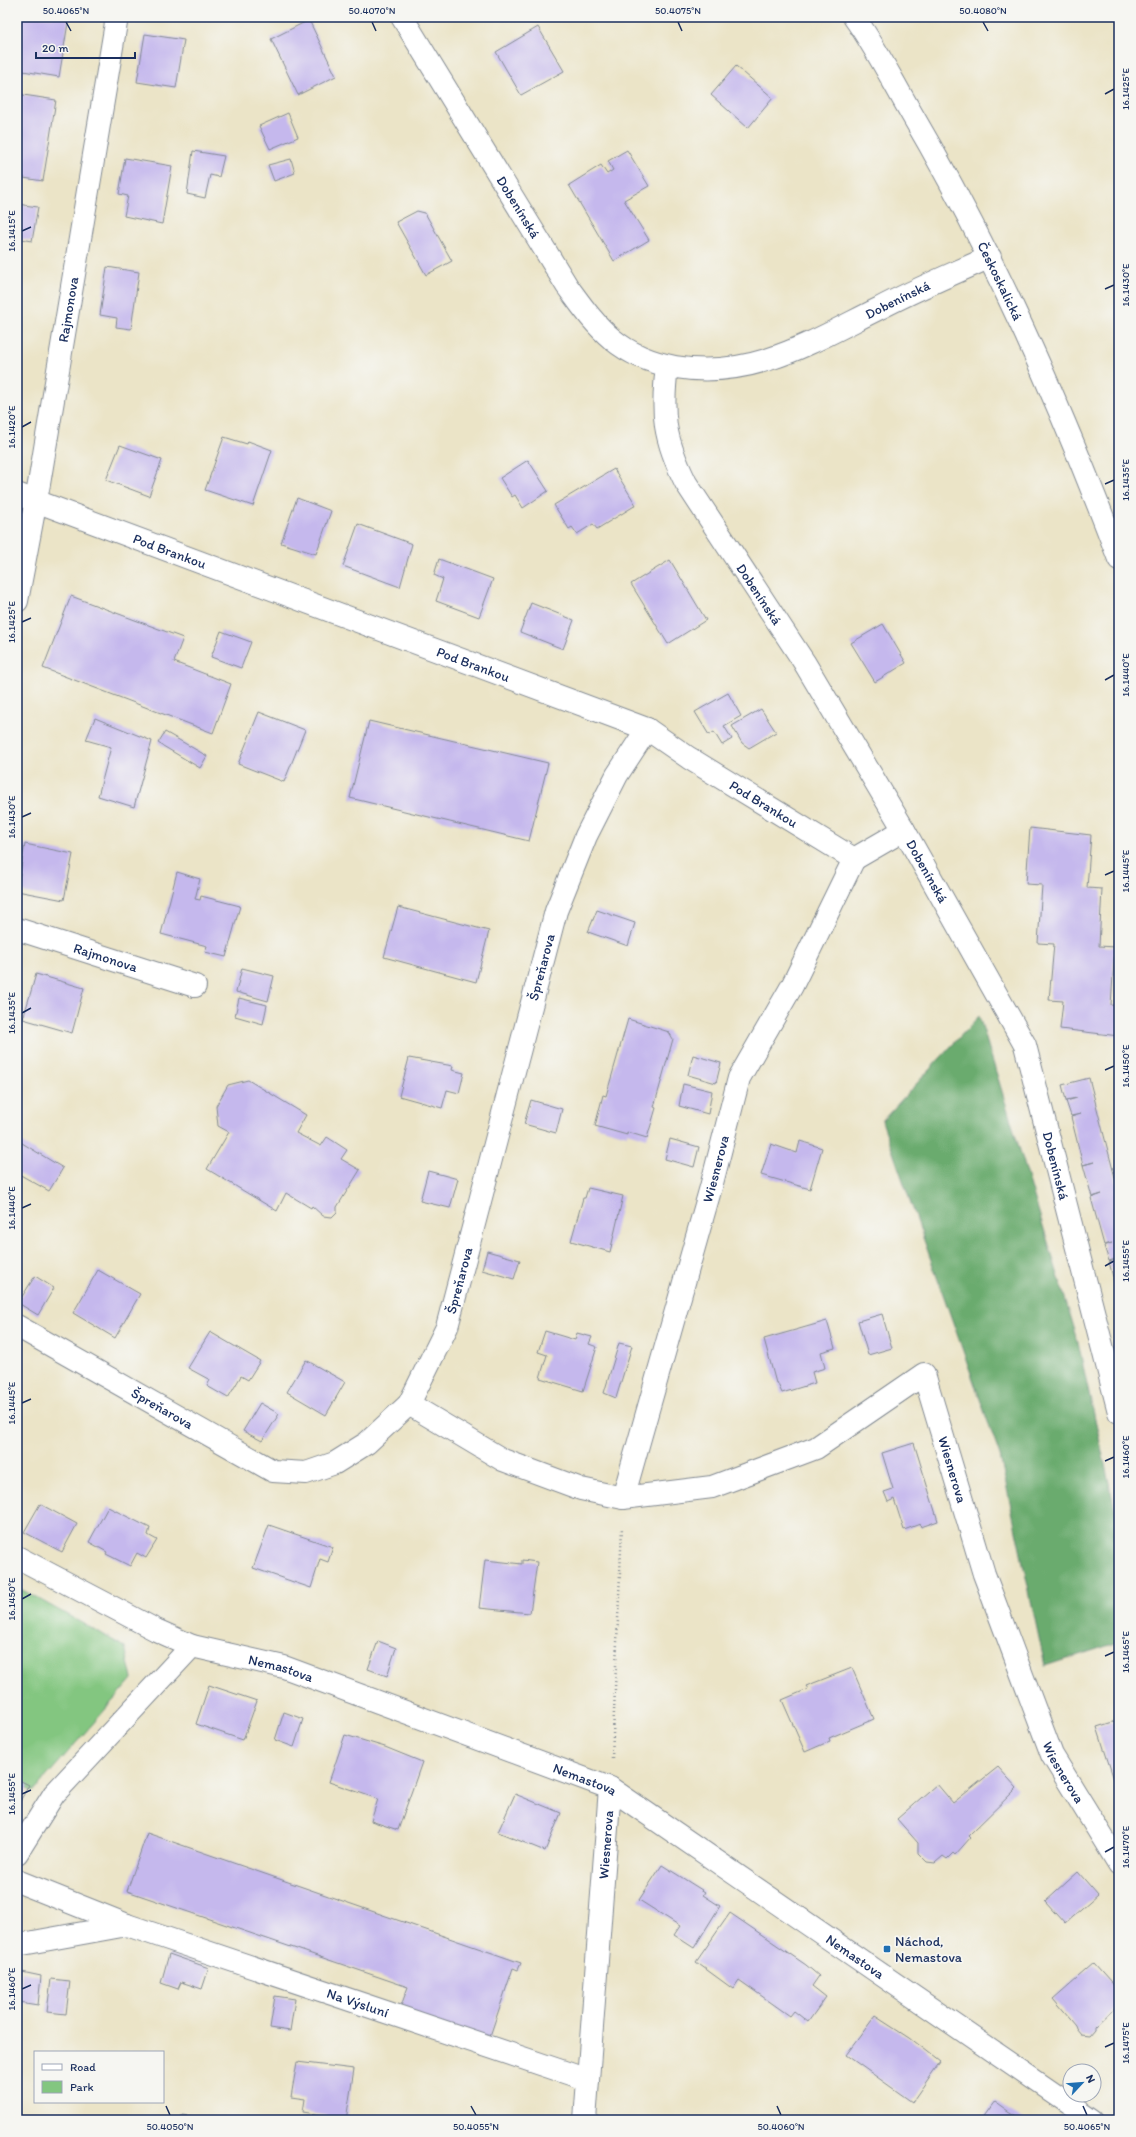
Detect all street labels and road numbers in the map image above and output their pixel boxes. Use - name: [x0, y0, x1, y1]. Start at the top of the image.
- street label: Dobenínská: [493, 173, 544, 242]
- street label: Českoskalická: [973, 239, 1026, 324]
- street label: Rajmonova: [55, 275, 83, 344]
- street label: Dobenínská: [862, 277, 933, 323]
- street label: Pod Brankou: [131, 530, 209, 573]
- street label: Dobenínská: [732, 561, 786, 629]
- street label: Pod Brankou: [434, 643, 512, 686]
- street label: Pod Brankou: [726, 777, 801, 832]
- street label: Dobenínská: [902, 837, 952, 907]
- street label: Špreňarova: [525, 931, 559, 1002]
- street label: Rajmonova: [71, 940, 140, 976]
- street label: Dobenínská: [1038, 1130, 1073, 1203]
- street label: Wiesnerova: [699, 1133, 733, 1204]
- street label: Špreňarova: [443, 1245, 477, 1316]
- street label: Špreňarova: [128, 1384, 197, 1433]
- street label: Wiesnerova: [934, 1434, 970, 1505]
- street label: Nemastova: [247, 1651, 316, 1686]
- street label: Wiesnerova: [1039, 1739, 1088, 1807]
- street label: Nemastova: [551, 1760, 621, 1800]
- street label: Wiesnerova: [595, 1810, 617, 1880]
- street label: Nemastova: [822, 1931, 888, 1983]
- street label: Na Výsluní: [325, 1985, 391, 2021]

